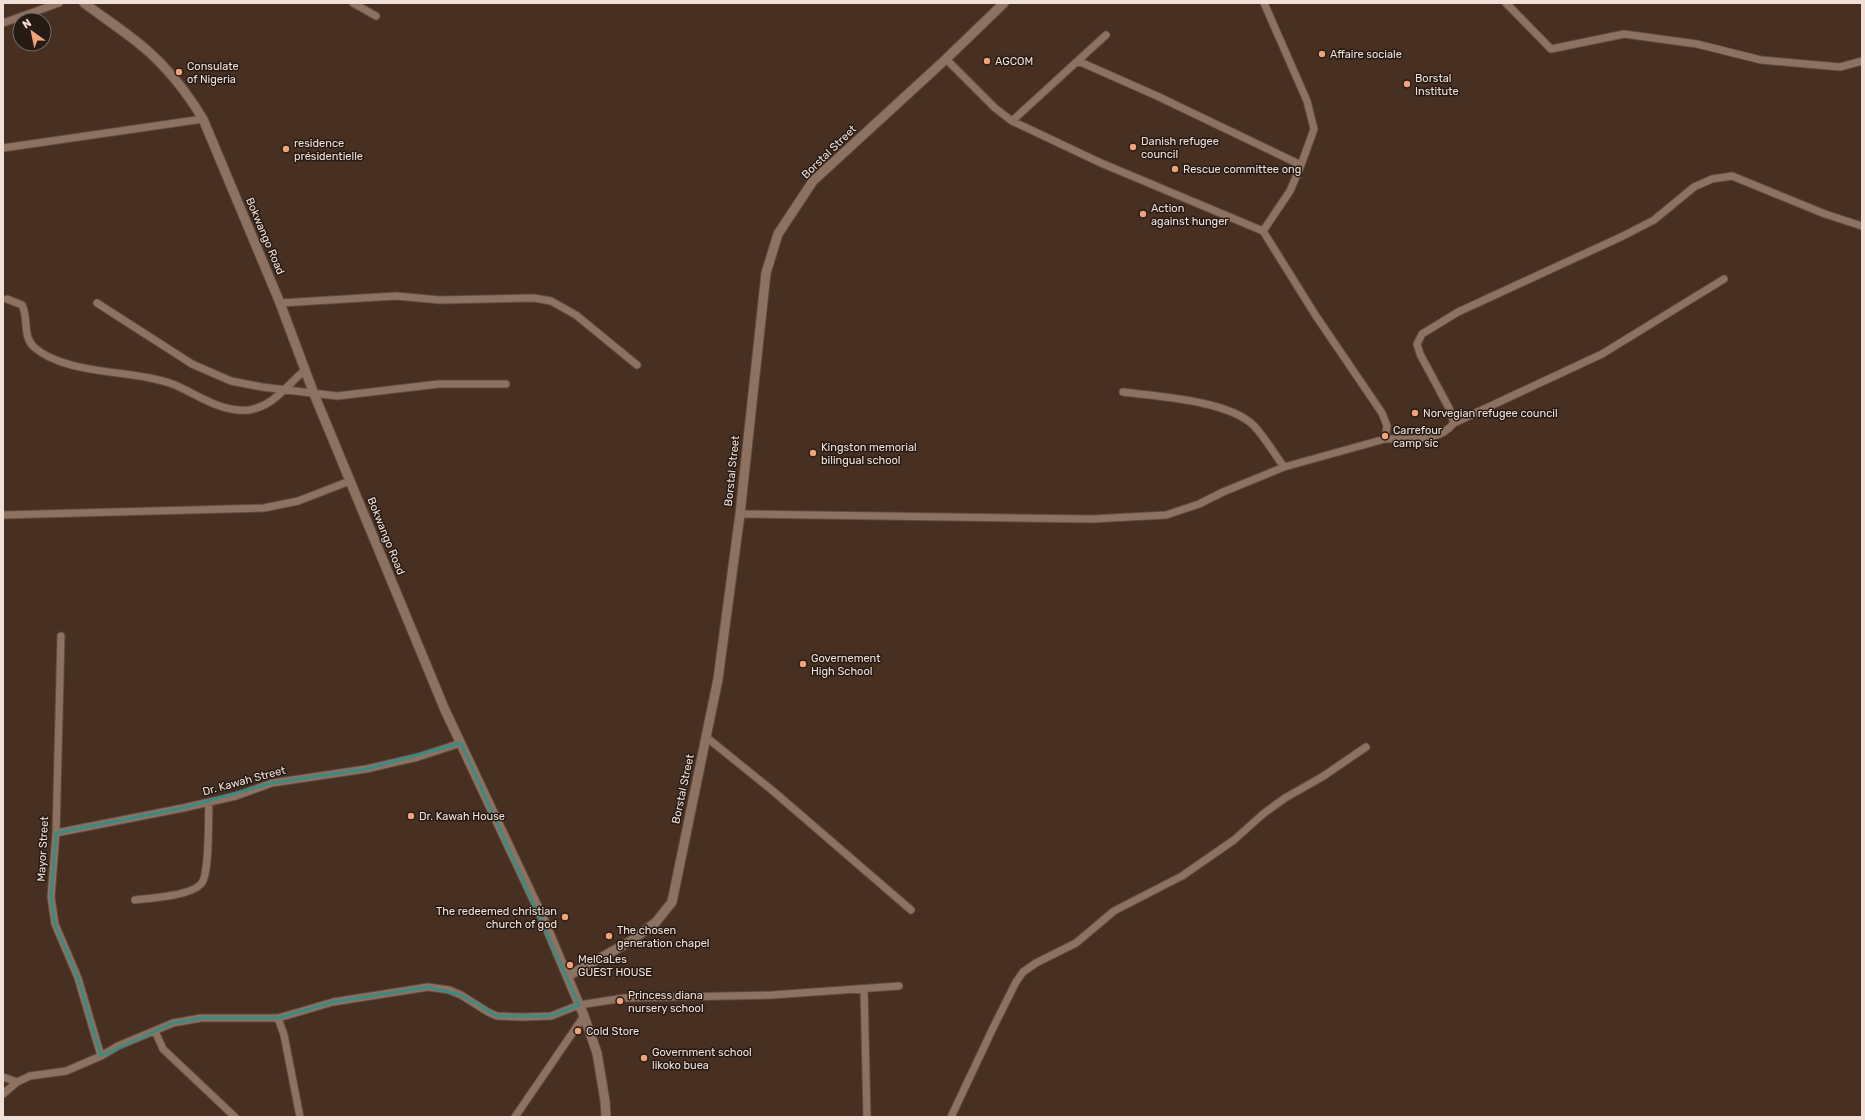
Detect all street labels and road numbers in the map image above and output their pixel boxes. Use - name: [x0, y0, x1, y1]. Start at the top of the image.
- street label: Borstal Street: [799, 122, 860, 181]
- street label: Bokwango Road: [243, 196, 287, 276]
- street label: Borstal Street: [722, 434, 742, 507]
- street label: Bokwango Road: [365, 495, 407, 577]
- street label: Borstal Street: [669, 752, 697, 825]
- street label: Dr. Kawah Street: [201, 764, 287, 798]
- street label: Mayor Street: [35, 815, 51, 882]

